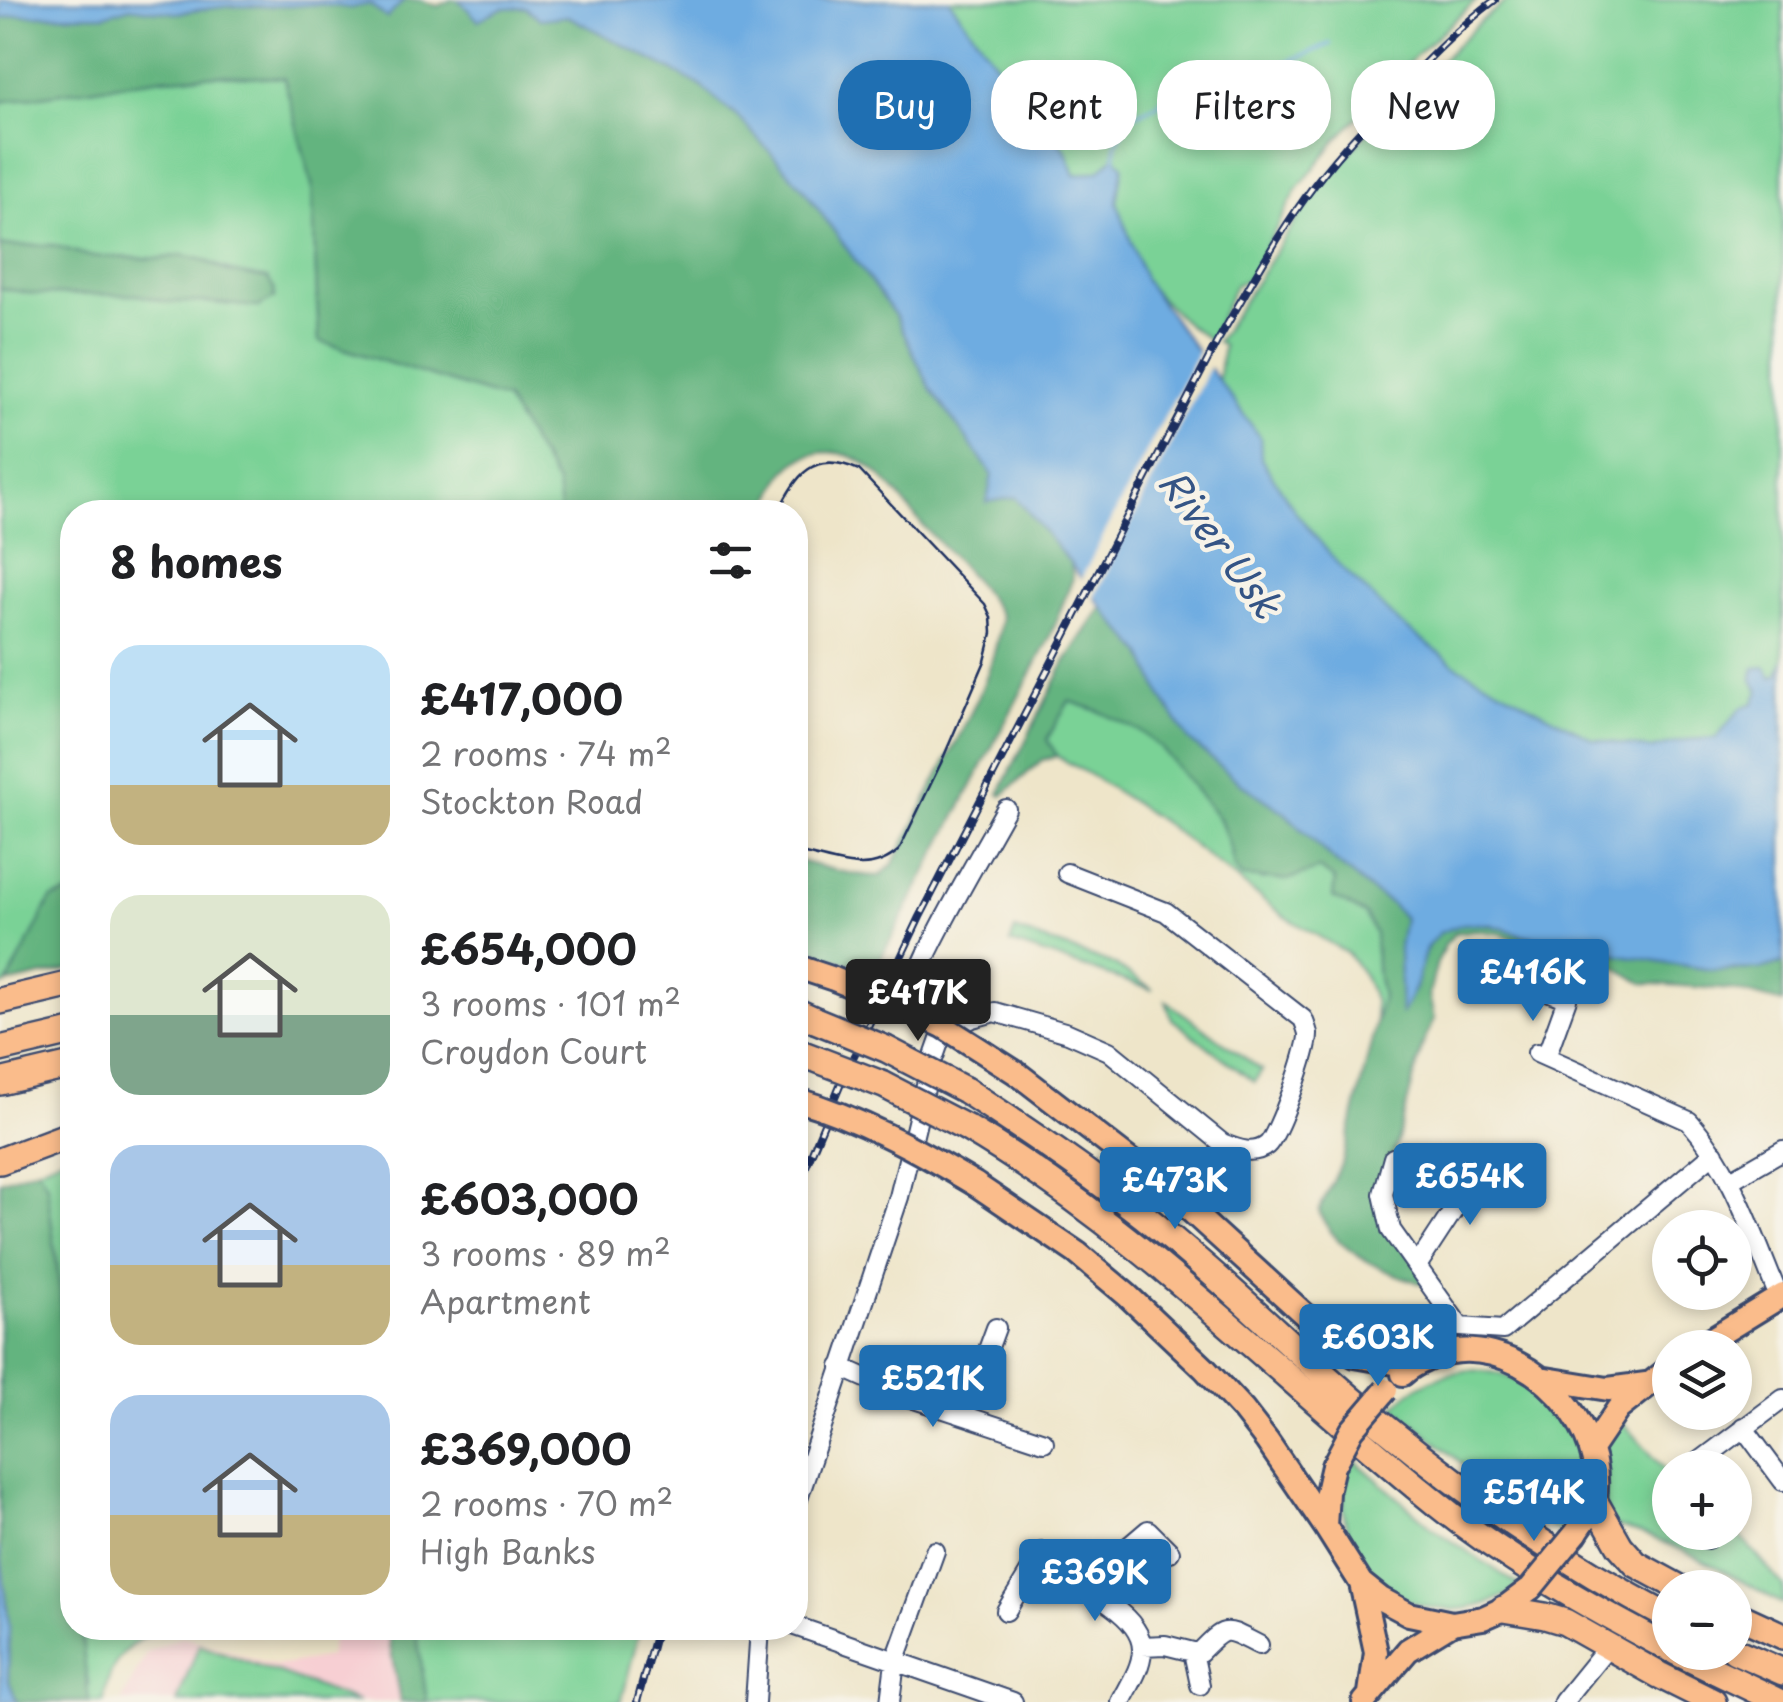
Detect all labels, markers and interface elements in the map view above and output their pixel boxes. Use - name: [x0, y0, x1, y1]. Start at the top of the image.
- chip: Buy: [838, 60, 971, 150]
- chip: Rent: [991, 60, 1137, 150]
- chip: Filters: [1157, 60, 1331, 150]
- chip: New: [1351, 60, 1495, 150]
- water label: River Usk: [1146, 456, 1297, 630]
- text: 8 homes: [110, 529, 283, 592]
- icon: filters: [703, 533, 758, 588]
- text: £417,000: [420, 666, 623, 729]
- icon: home: [190, 685, 310, 805]
- text: 2 rooms · 74 m²: [420, 729, 672, 777]
- text: Stockton Road: [420, 777, 643, 825]
- text: £654,000: [420, 916, 637, 979]
- icon: home: [190, 935, 310, 1055]
- pin: £416K: [1463, 939, 1603, 1024]
- text: £416K: [1480, 947, 1586, 995]
- pin: £417K: [848, 959, 988, 1044]
- text: £417K: [868, 967, 968, 1015]
- text: 3 rooms · 101 m²: [420, 979, 681, 1027]
- text: Croydon Court: [420, 1027, 647, 1075]
- pin: £654K: [1400, 1143, 1540, 1228]
- pin: £473K: [1105, 1147, 1245, 1232]
- text: £654K: [1415, 1151, 1525, 1199]
- text: £473K: [1122, 1155, 1228, 1203]
- text: £603,000: [420, 1166, 639, 1229]
- icon: home: [190, 1185, 310, 1305]
- map controls: [1652, 1210, 1752, 1670]
- button: locate: [1652, 1210, 1752, 1310]
- text: 3 rooms · 89 m²: [420, 1229, 671, 1277]
- text: Apartment: [420, 1277, 591, 1325]
- pin: £603K: [1308, 1304, 1448, 1389]
- text: £603K: [1322, 1312, 1435, 1360]
- button: layers: [1652, 1330, 1752, 1430]
- pin: £521K: [863, 1345, 1003, 1430]
- text: £521K: [881, 1353, 985, 1401]
- text: £369,000: [420, 1416, 632, 1479]
- icon: home: [190, 1435, 310, 1555]
- button: +: [1652, 1450, 1752, 1550]
- pin: £514K: [1464, 1459, 1604, 1544]
- text: £514K: [1483, 1467, 1585, 1515]
- text: 2 rooms · 70 m²: [420, 1479, 673, 1527]
- text: High Banks: [420, 1527, 596, 1575]
- pin: £369K: [1025, 1539, 1165, 1624]
- text: £369K: [1041, 1547, 1149, 1595]
- button: −: [1652, 1570, 1752, 1670]

